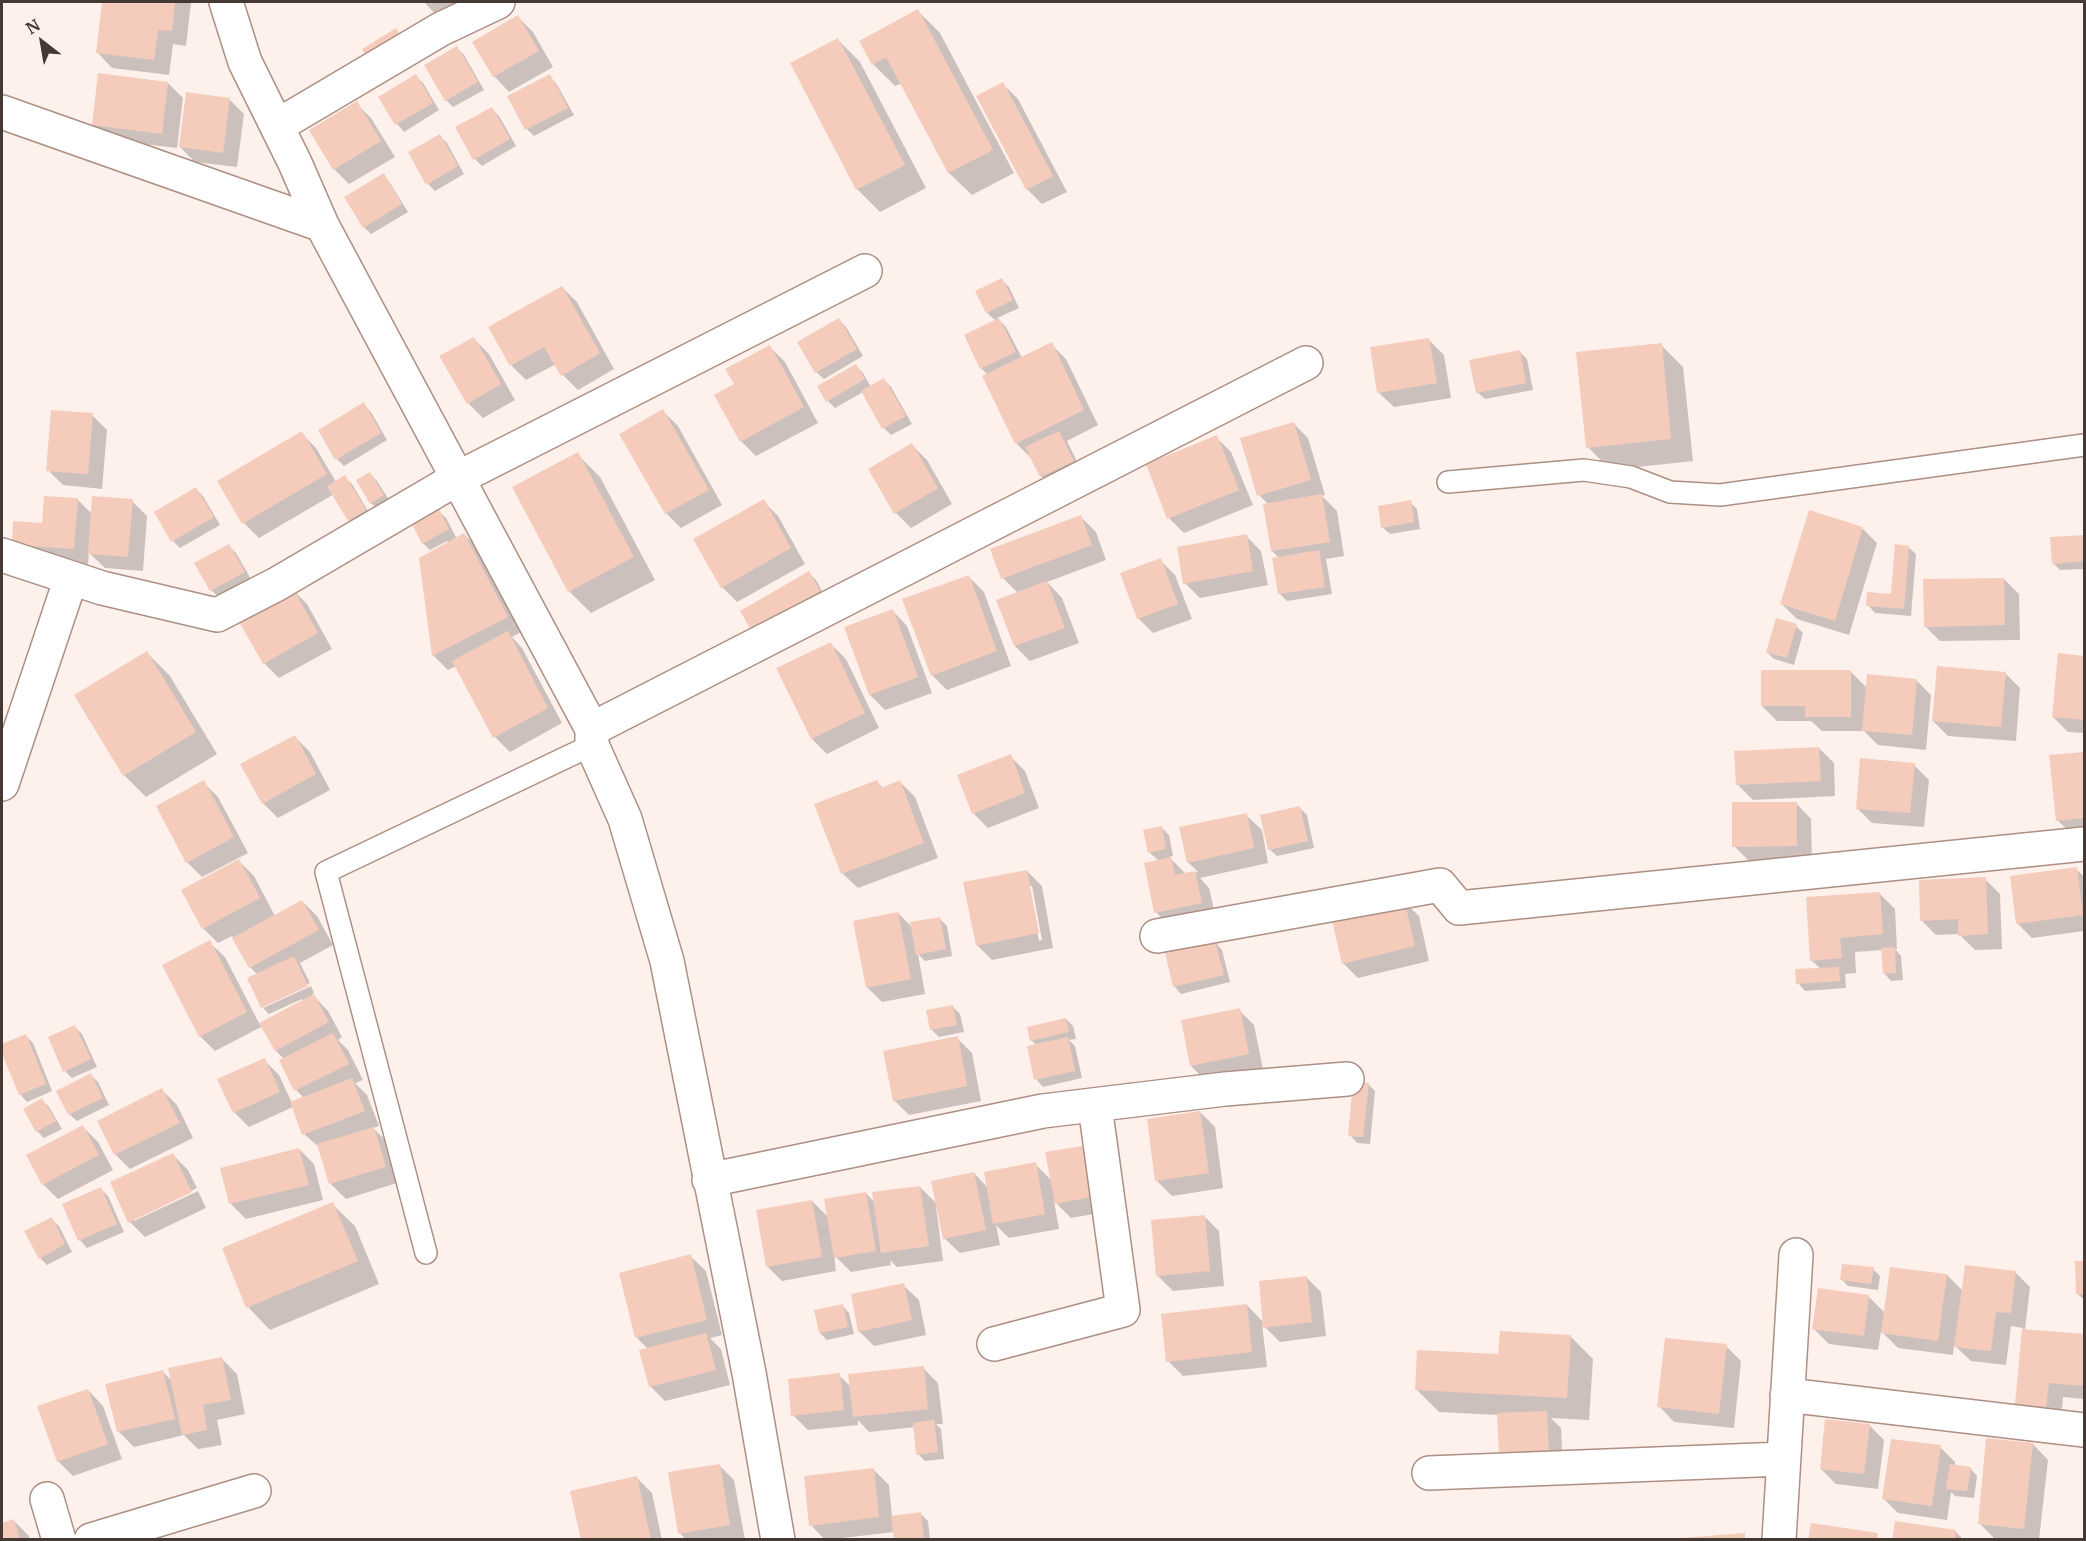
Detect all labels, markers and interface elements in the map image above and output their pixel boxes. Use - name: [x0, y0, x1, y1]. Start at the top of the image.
- north arrow: [12, 12, 72, 72]
- text: N: [22, 15, 43, 38]

